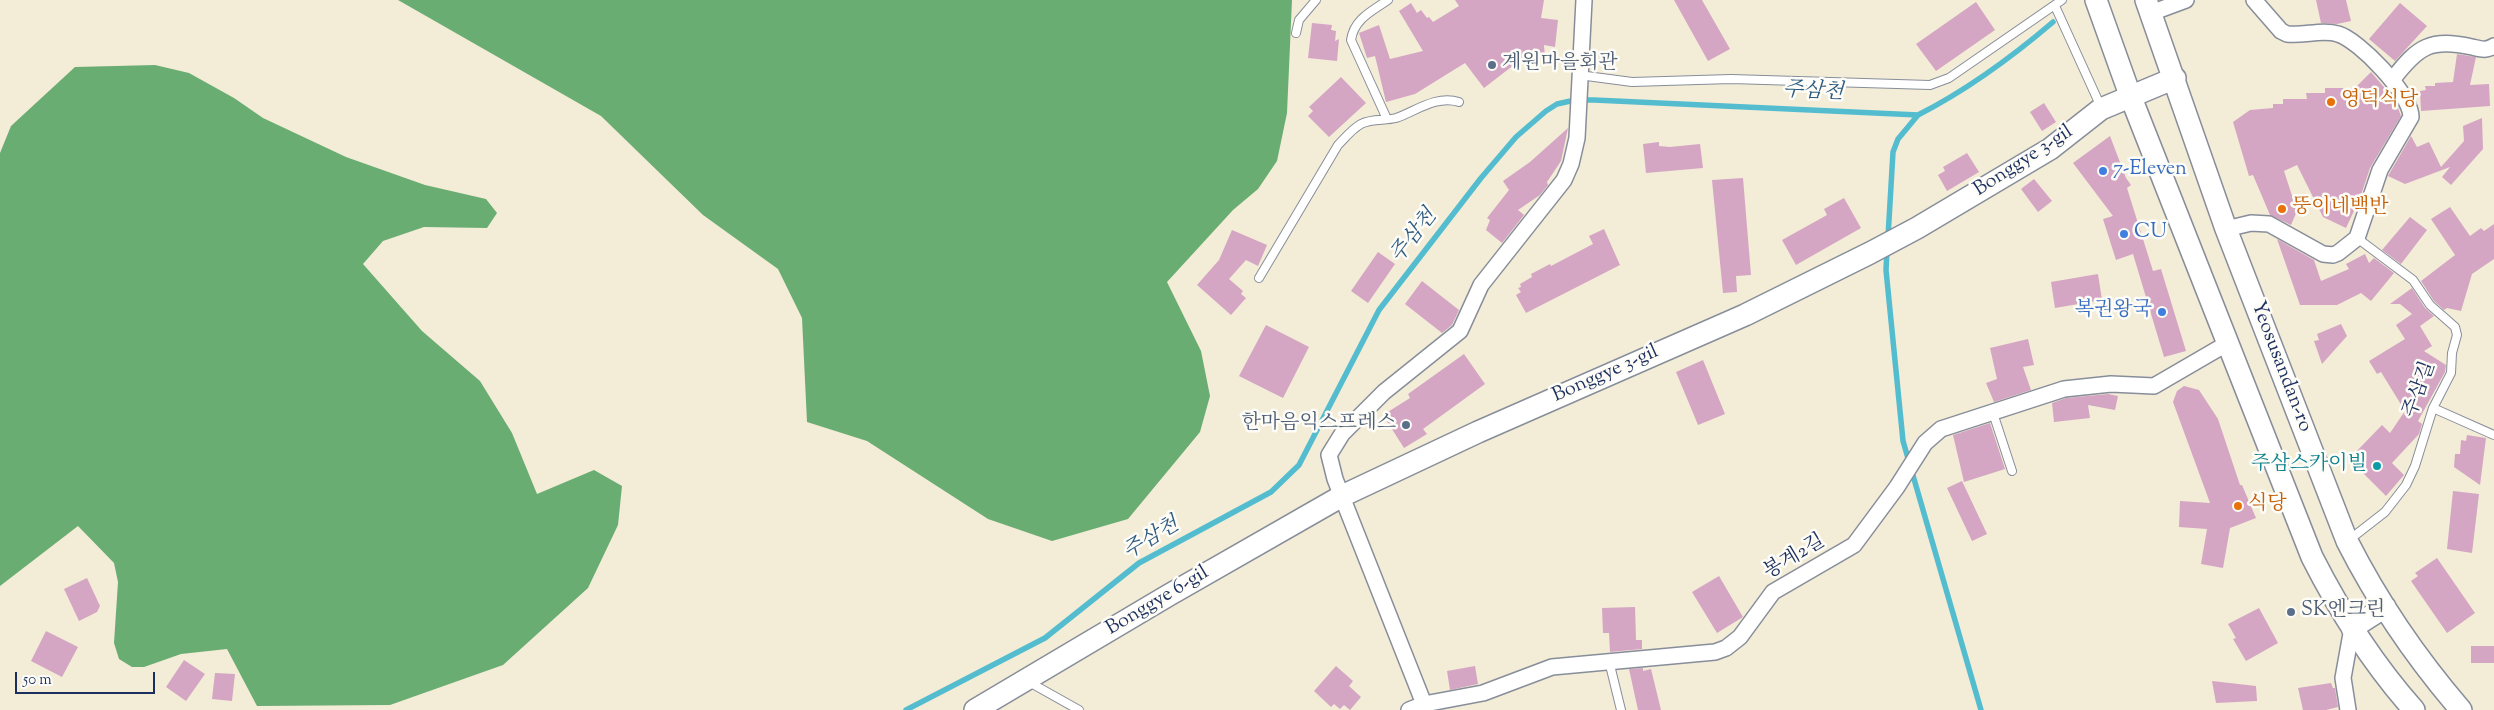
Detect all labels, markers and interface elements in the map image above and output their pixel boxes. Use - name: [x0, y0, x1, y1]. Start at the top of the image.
- place label: 계원마을회관: [1502, 53, 1618, 77]
- marker: 계원마을회관: [1486, 59, 1498, 71]
- water label: 주삼천: [1782, 79, 1844, 107]
- place label: 영덕식당: [2341, 90, 2418, 114]
- marker: 영덕식당: [2325, 96, 2337, 108]
- street label: Bonggye 3-gil: [1970, 121, 2078, 203]
- place label: 7-Eleven: [2113, 159, 2187, 183]
- marker: 7-Eleven: [2097, 165, 2109, 177]
- place label: 뚱이네백반: [2292, 197, 2389, 221]
- marker: 뚱이네백반: [2276, 203, 2288, 215]
- water label: 주삼천: [1386, 205, 1444, 269]
- place label: CU: [2134, 222, 2166, 246]
- marker: CU: [2118, 228, 2130, 240]
- street label: Yeosusandan-ro: [2244, 298, 2316, 436]
- place label: 복권왕국: [2075, 300, 2152, 324]
- marker: 복권왕국: [2156, 306, 2168, 318]
- street label: Bonggye 3-gil: [1549, 341, 1663, 409]
- street label: 주삼길: [2400, 359, 2442, 421]
- place label: 한마음익스프레스: [1241, 413, 1396, 437]
- marker: 한마음익스프레스: [1400, 419, 1412, 431]
- place label: 주삼스카이빌: [2251, 454, 2367, 478]
- marker: 주삼스카이빌: [2371, 460, 2383, 472]
- place label: 식당: [2248, 494, 2287, 518]
- marker: 식당: [2232, 500, 2244, 512]
- water label: 주삼천: [1119, 514, 1185, 566]
- street label: 봉계2길: [1760, 530, 1830, 586]
- street label: Bonggye 6-gil: [1102, 562, 1214, 642]
- place label: SK엔크린: [2301, 600, 2385, 624]
- marker: SK엔크린: [2285, 606, 2297, 618]
- scale bar: [18, 662, 158, 694]
- text: 50 m: [23, 670, 52, 691]

